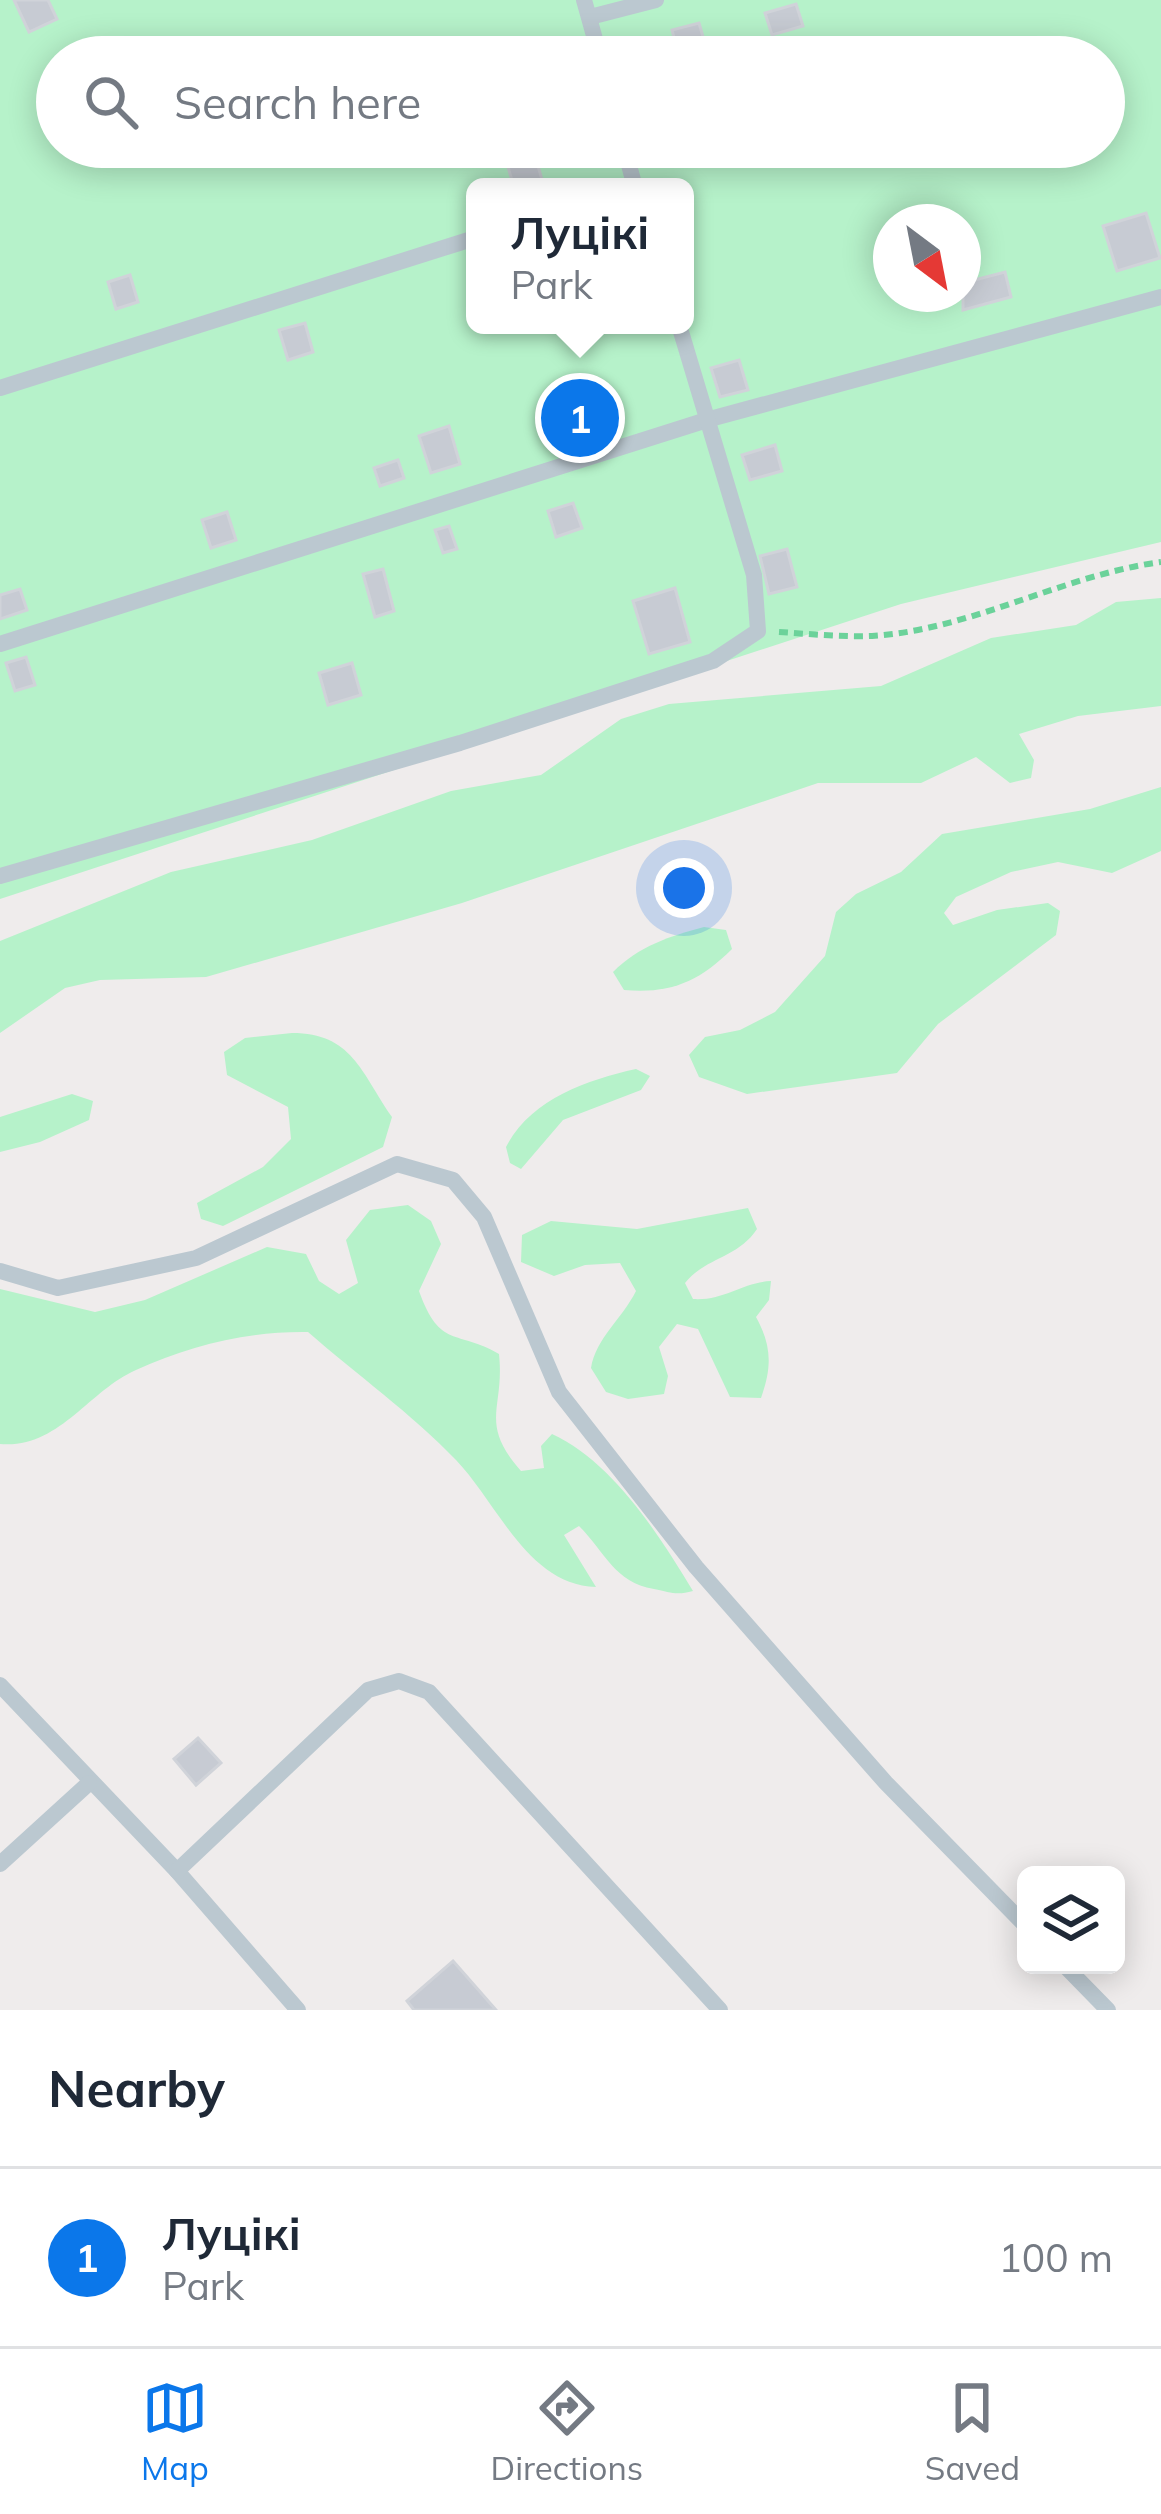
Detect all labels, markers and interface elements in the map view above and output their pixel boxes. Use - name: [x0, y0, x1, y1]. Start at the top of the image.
- search box: [36, 36, 1125, 168]
- icon: search: [78, 69, 144, 135]
- text: Search here: [174, 74, 421, 130]
- popup: [466, 178, 694, 334]
- text: Луцікі: [511, 204, 649, 260]
- north arrow: [873, 204, 981, 312]
- text: Park: [511, 260, 593, 309]
- pin: 1: [541, 373, 619, 463]
- your location: [654, 858, 714, 918]
- map controls: [1017, 1866, 1125, 1974]
- button: layers: [1017, 1866, 1125, 1974]
- text: Nearby: [48, 2056, 225, 2120]
- text: Луцікі: [162, 2205, 301, 2261]
- text: 1: [75, 2233, 99, 2282]
- text: 100 m: [998, 2233, 1113, 2282]
- text: Park: [162, 2261, 244, 2310]
- tab: Map: [141, 2375, 209, 2488]
- tab: Directions: [491, 2375, 643, 2488]
- tab: Saved: [925, 2375, 1020, 2488]

